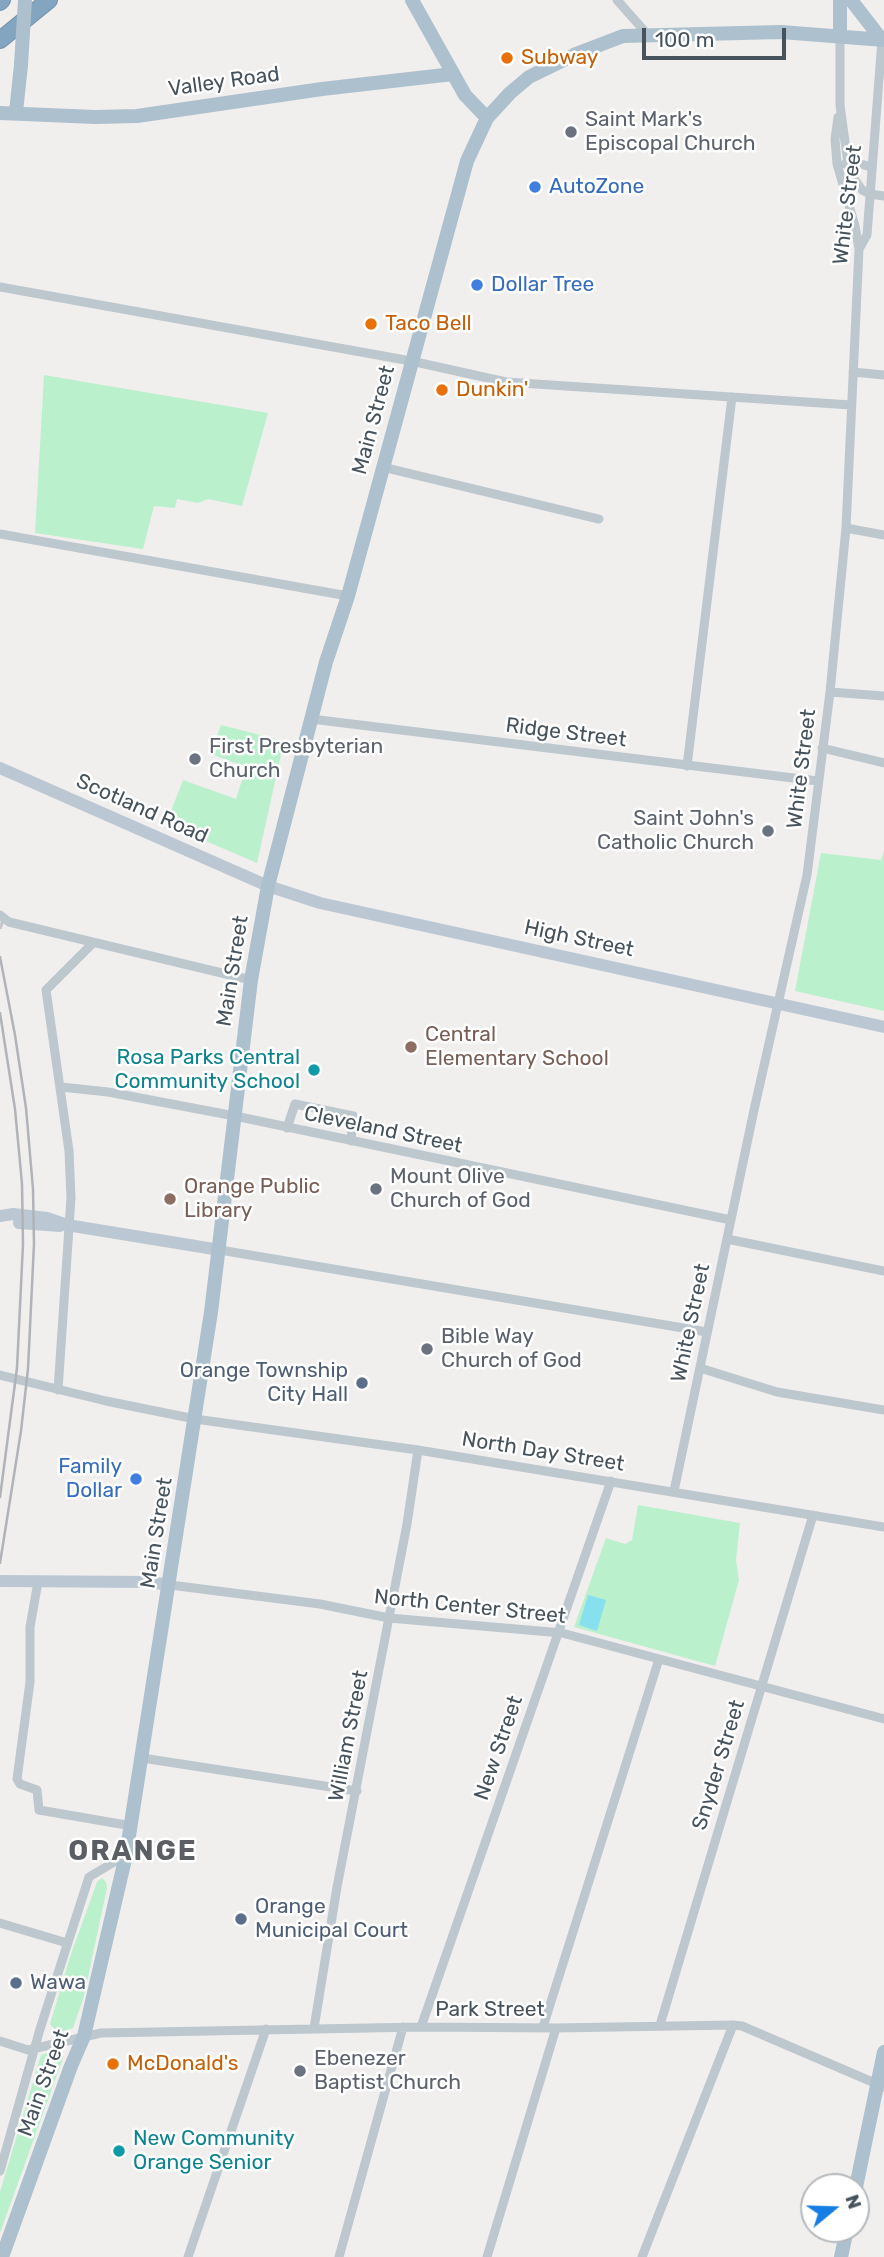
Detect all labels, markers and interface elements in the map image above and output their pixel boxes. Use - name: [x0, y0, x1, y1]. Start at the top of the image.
- scale bar: [646, 14, 790, 58]
- text: 100 m: [655, 27, 714, 52]
- place label: Subway: [521, 45, 598, 71]
- marker: Subway: [499, 50, 515, 66]
- street label: Valley Road: [167, 62, 281, 102]
- place label: Saint Mark's Episcopal Church: [585, 107, 756, 157]
- marker: Saint Mark's Episcopal Church: [563, 124, 579, 140]
- street label: White Street: [828, 144, 868, 266]
- place label: AutoZone: [549, 174, 644, 200]
- marker: AutoZone: [527, 179, 543, 195]
- place label: Dollar Tree: [491, 272, 594, 298]
- marker: Dollar Tree: [469, 277, 485, 293]
- place label: Taco Bell: [385, 311, 472, 337]
- marker: Taco Bell: [363, 316, 379, 332]
- street label: Main Street: [347, 363, 401, 477]
- place label: Dunkin': [456, 377, 528, 403]
- marker: Dunkin': [434, 382, 450, 398]
- street label: White Street: [782, 708, 822, 830]
- street label: Ridge Street: [504, 713, 628, 753]
- place label: First Presbyterian Church: [209, 734, 383, 784]
- marker: First Presbyterian Church: [187, 751, 203, 767]
- street label: Scotland Road: [72, 769, 212, 849]
- place label: Saint John's Catholic Church: [597, 806, 754, 856]
- marker: Saint John's Catholic Church: [760, 823, 776, 839]
- street label: Main Street: [212, 914, 254, 1028]
- street label: High Street: [522, 915, 636, 963]
- place label: Central Elementary School: [425, 1022, 609, 1072]
- marker: Central Elementary School: [403, 1039, 419, 1055]
- place label: Rosa Parks Central Community School: [115, 1045, 300, 1095]
- marker: Rosa Parks Central Community School: [306, 1062, 322, 1078]
- street label: Cleveland Street: [302, 1101, 464, 1159]
- place label: Mount Olive Church of God: [390, 1164, 531, 1214]
- place label: Orange Public Library: [184, 1174, 320, 1224]
- marker: Mount Olive Church of God: [368, 1181, 384, 1197]
- marker: Orange Public Library: [162, 1191, 178, 1207]
- street label: White Street: [666, 1261, 716, 1385]
- place label: Bible Way Church of God: [441, 1324, 582, 1374]
- marker: Bible Way Church of God: [419, 1341, 435, 1357]
- place label: Orange Township City Hall: [180, 1358, 348, 1408]
- marker: Orange Township City Hall: [354, 1375, 370, 1391]
- street label: North Day Street: [460, 1427, 626, 1477]
- place label: Family Dollar: [58, 1454, 122, 1504]
- marker: Family Dollar: [128, 1471, 144, 1487]
- street label: Main Street: [136, 1476, 178, 1590]
- street label: North Center Street: [373, 1584, 567, 1630]
- street label: William Street: [324, 1668, 374, 1804]
- street label: New Street: [469, 1692, 529, 1804]
- street label: Snyder Street: [687, 1697, 751, 1833]
- district label: ORANGE: [69, 1835, 197, 1869]
- place label: Orange Municipal Court: [255, 1894, 408, 1944]
- marker: Orange Municipal Court: [233, 1911, 249, 1927]
- place label: Wawa: [30, 1970, 86, 1996]
- marker: Wawa: [8, 1975, 24, 1991]
- street label: Park Street: [435, 1997, 545, 2023]
- street label: Main Street: [13, 2026, 75, 2140]
- place label: Ebenezer Baptist Church: [314, 2046, 461, 2096]
- place label: McDonald's: [127, 2051, 239, 2077]
- marker: McDonald's: [105, 2056, 121, 2072]
- marker: Ebenezer Baptist Church: [292, 2063, 308, 2079]
- place label: New Community Orange Senior: [133, 2126, 295, 2176]
- marker: New Community Orange Senior: [111, 2143, 127, 2159]
- north arrow: [800, 2173, 870, 2243]
- text: N: [840, 2191, 867, 2212]

